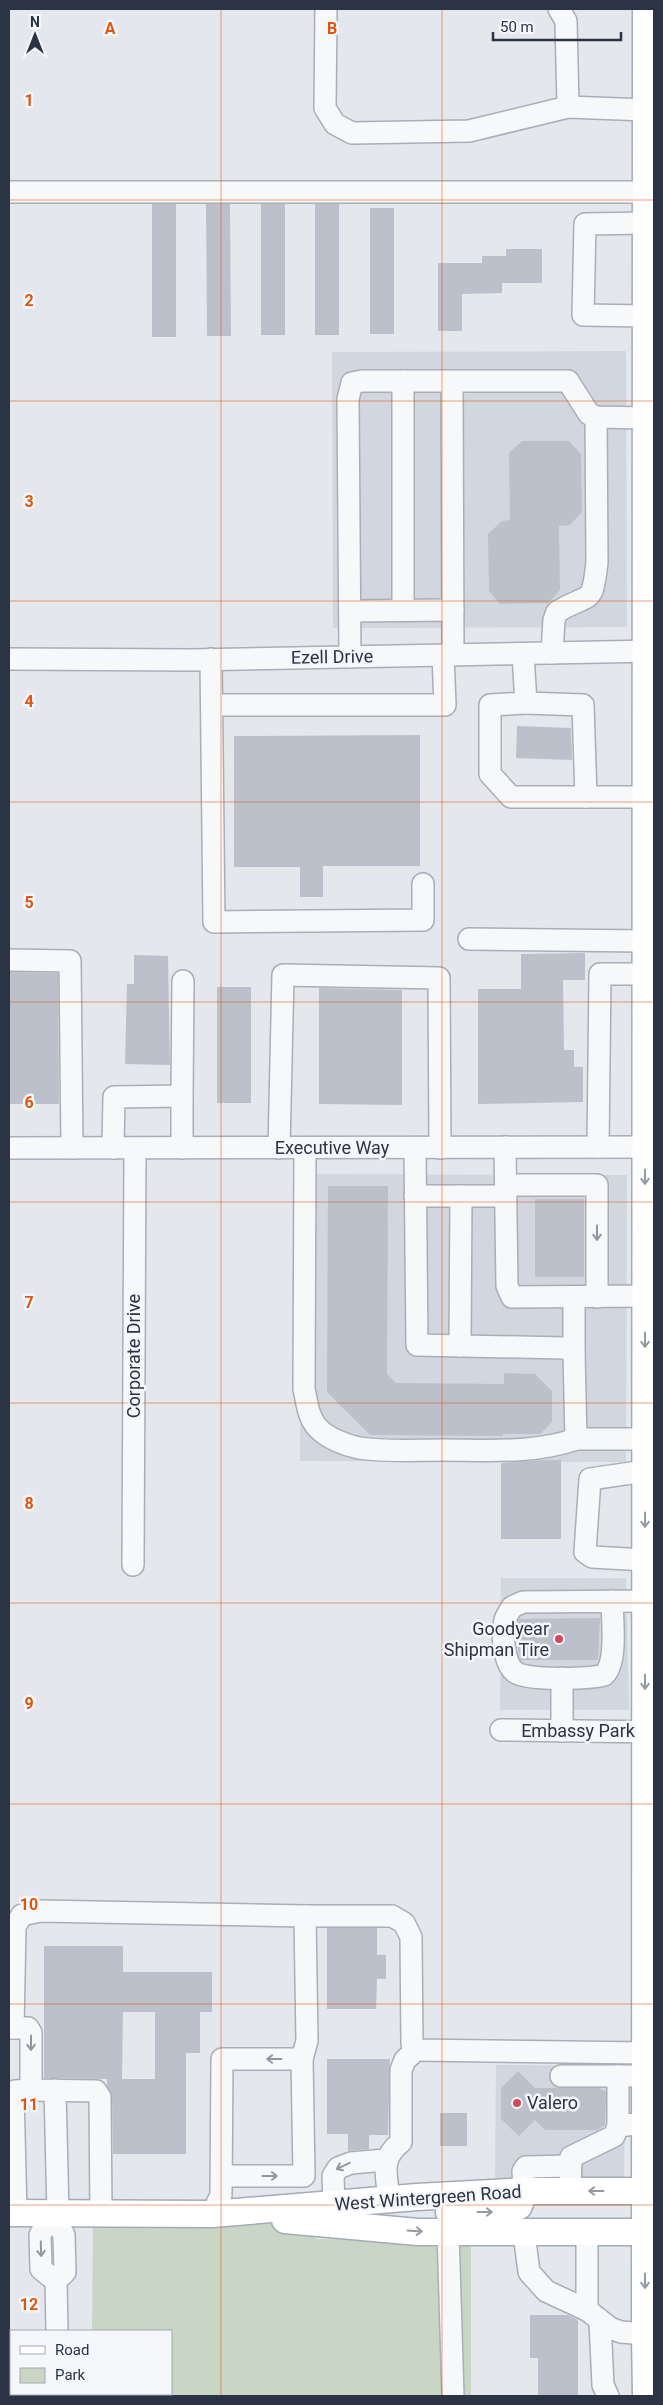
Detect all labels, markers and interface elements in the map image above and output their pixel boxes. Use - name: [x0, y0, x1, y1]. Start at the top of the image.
- north arrow: [10, 10, 60, 60]
- scale bar: [493, 10, 620, 42]
- text: N: [30, 14, 40, 30]
- text: 50 m: [500, 18, 534, 36]
- text: A: [105, 19, 116, 38]
- text: B: [327, 19, 337, 38]
- text: 1: [24, 91, 34, 110]
- text: 2: [24, 291, 34, 310]
- text: 3: [24, 492, 34, 511]
- street label: Ezell Drive: [291, 645, 373, 668]
- text: 4: [24, 692, 34, 711]
- text: 5: [24, 893, 34, 912]
- text: 6: [24, 1093, 34, 1112]
- street label: Executive Way: [275, 1137, 390, 1158]
- one-way arrow: [640, 1169, 650, 1185]
- one-way arrow: [592, 1225, 602, 1241]
- text: 7: [24, 1293, 34, 1312]
- street label: Corporate Drive: [123, 1294, 144, 1418]
- one-way arrow: [640, 1332, 650, 1348]
- text: 8: [24, 1494, 34, 1513]
- one-way arrow: [640, 1512, 650, 1528]
- place label: Goodyear Shipman Tire: [444, 1618, 549, 1660]
- marker: Goodyear Shipman Tire: [553, 1633, 565, 1645]
- one-way arrow: [640, 1674, 650, 1690]
- text: 9: [24, 1694, 34, 1713]
- street label: Embassy Park: [521, 1720, 636, 1741]
- text: 10: [20, 1895, 38, 1914]
- one-way arrow: [26, 2035, 36, 2051]
- one-way arrow: [266, 2054, 282, 2064]
- place label: Valero: [527, 2092, 578, 2113]
- text: 11: [20, 2095, 38, 2114]
- marker: Valero: [511, 2097, 523, 2109]
- one-way arrow: [336, 2162, 351, 2172]
- one-way arrow: [262, 2171, 278, 2181]
- street label: West Wintergreen Road: [334, 2180, 522, 2215]
- one-way arrow: [588, 2186, 604, 2196]
- one-way arrow: [476, 2207, 493, 2217]
- one-way arrow: [406, 2227, 422, 2236]
- one-way arrow: [36, 2241, 45, 2257]
- one-way arrow: [640, 2272, 650, 2289]
- text: 12: [20, 2295, 38, 2314]
- legend: [10, 2330, 172, 2395]
- text: Road: [55, 2341, 89, 2359]
- text: Park: [55, 2366, 86, 2384]

